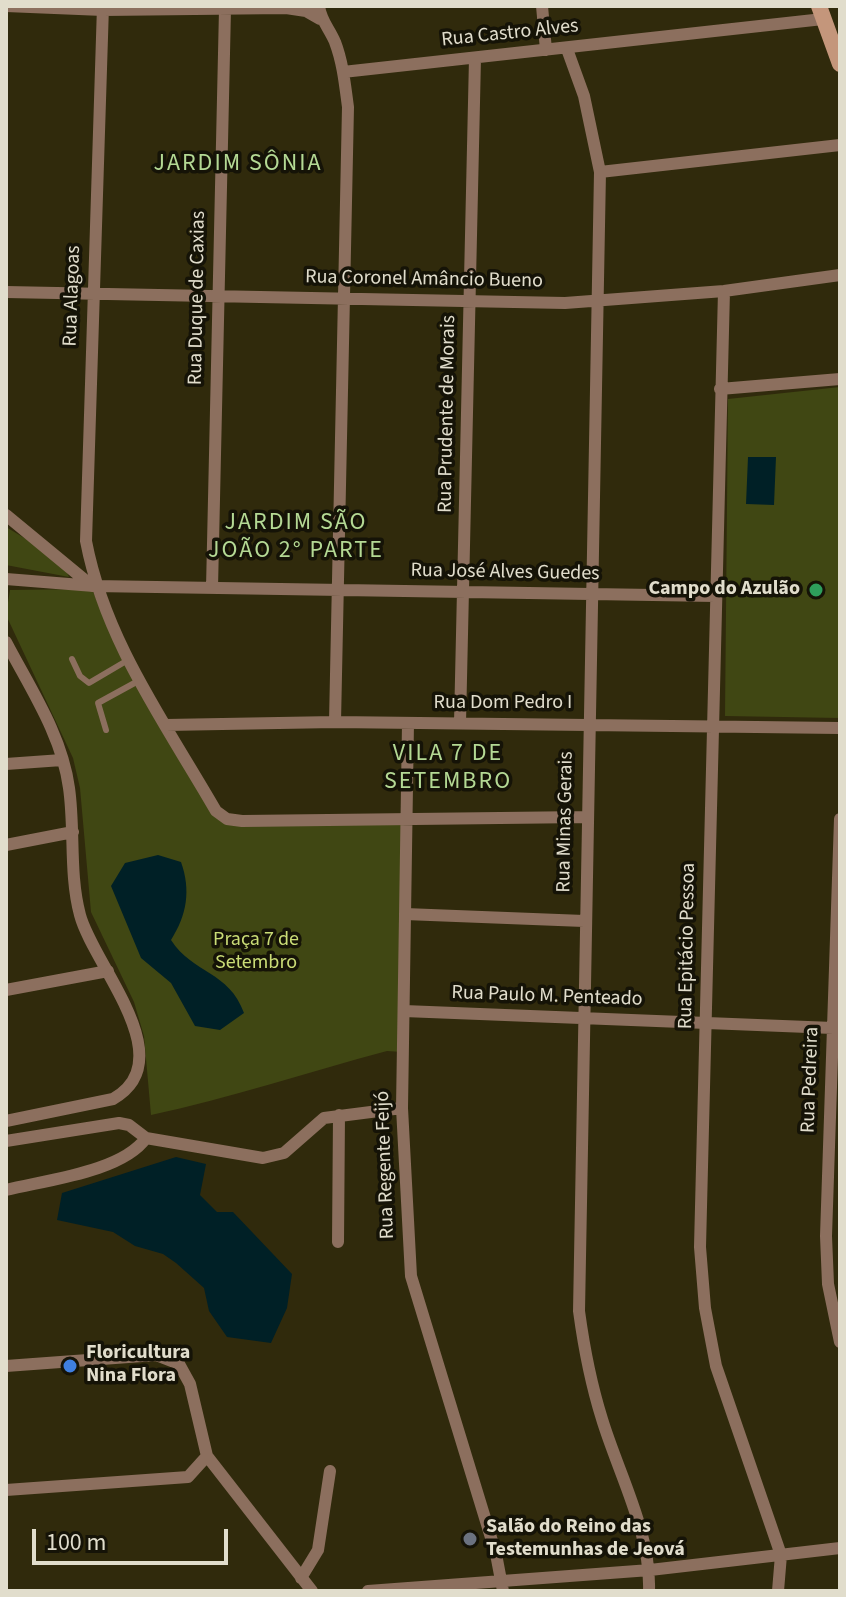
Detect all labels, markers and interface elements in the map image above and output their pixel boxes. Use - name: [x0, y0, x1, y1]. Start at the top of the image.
- street label: Rua Castro Alves: [440, 15, 580, 53]
- district label: JARDIM SÔNIA: [153, 151, 323, 179]
- street label: Rua Duque de Caxias: [184, 211, 212, 385]
- street label: Rua Alagoas: [59, 245, 87, 347]
- street label: Rua Coronel Amâncio Bueno: [305, 266, 543, 294]
- street label: Rua Prudente de Morais: [434, 315, 462, 513]
- district label: JARDIM SÃO JOÃO 2° PARTE: [208, 510, 384, 566]
- street label: Rua José Alves Guedes: [410, 559, 600, 587]
- place label: Campo do Azulão: [648, 578, 800, 602]
- marker: Campo do Azulão: [807, 581, 825, 599]
- street label: Rua Dom Pedro I: [434, 692, 572, 716]
- district label: VILA 7 DE SETEMBRO: [384, 741, 512, 797]
- street label: Rua Minas Gerais: [553, 751, 579, 893]
- street label: Rua Epitácio Pessoa: [675, 863, 701, 1029]
- park label: Praça 7 de Setembro: [213, 929, 299, 976]
- street label: Rua Paulo M. Penteado: [451, 982, 643, 1012]
- street label: Rua Pedreira: [797, 1026, 825, 1134]
- street label: Rua Regente Feijó: [371, 1090, 401, 1240]
- place label: Floricultura Nina Flora: [86, 1342, 190, 1389]
- marker: Floricultura Nina Flora: [61, 1357, 79, 1375]
- scale bar: [36, 1513, 232, 1563]
- place label: Salão do Reino das Testemunhas de Jeová: [486, 1516, 685, 1563]
- text: 100 m: [46, 1525, 106, 1560]
- marker: Salão do Reino das Testemunhas de Jeová: [461, 1530, 479, 1548]

